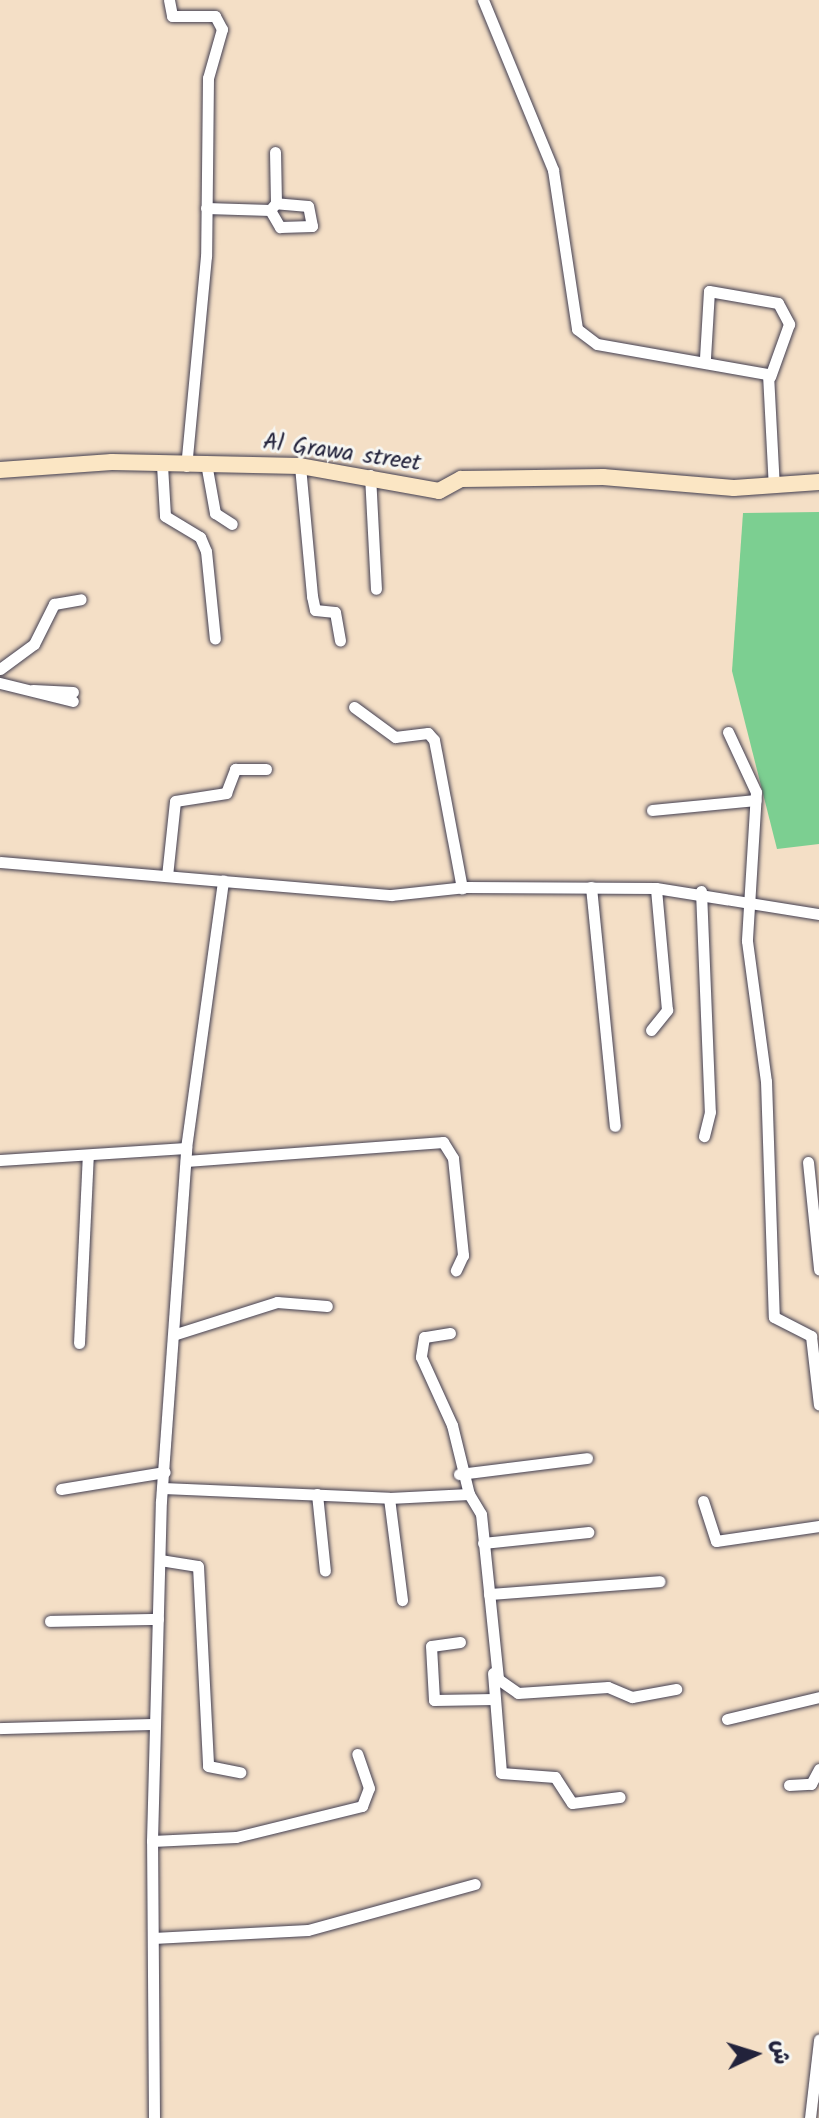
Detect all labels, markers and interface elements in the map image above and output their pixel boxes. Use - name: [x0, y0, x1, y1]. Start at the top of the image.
- street label: Al Grawa street: [261, 428, 423, 478]
- north arrow: [715, 2014, 795, 2094]
- text: ش: [761, 2039, 798, 2066]

